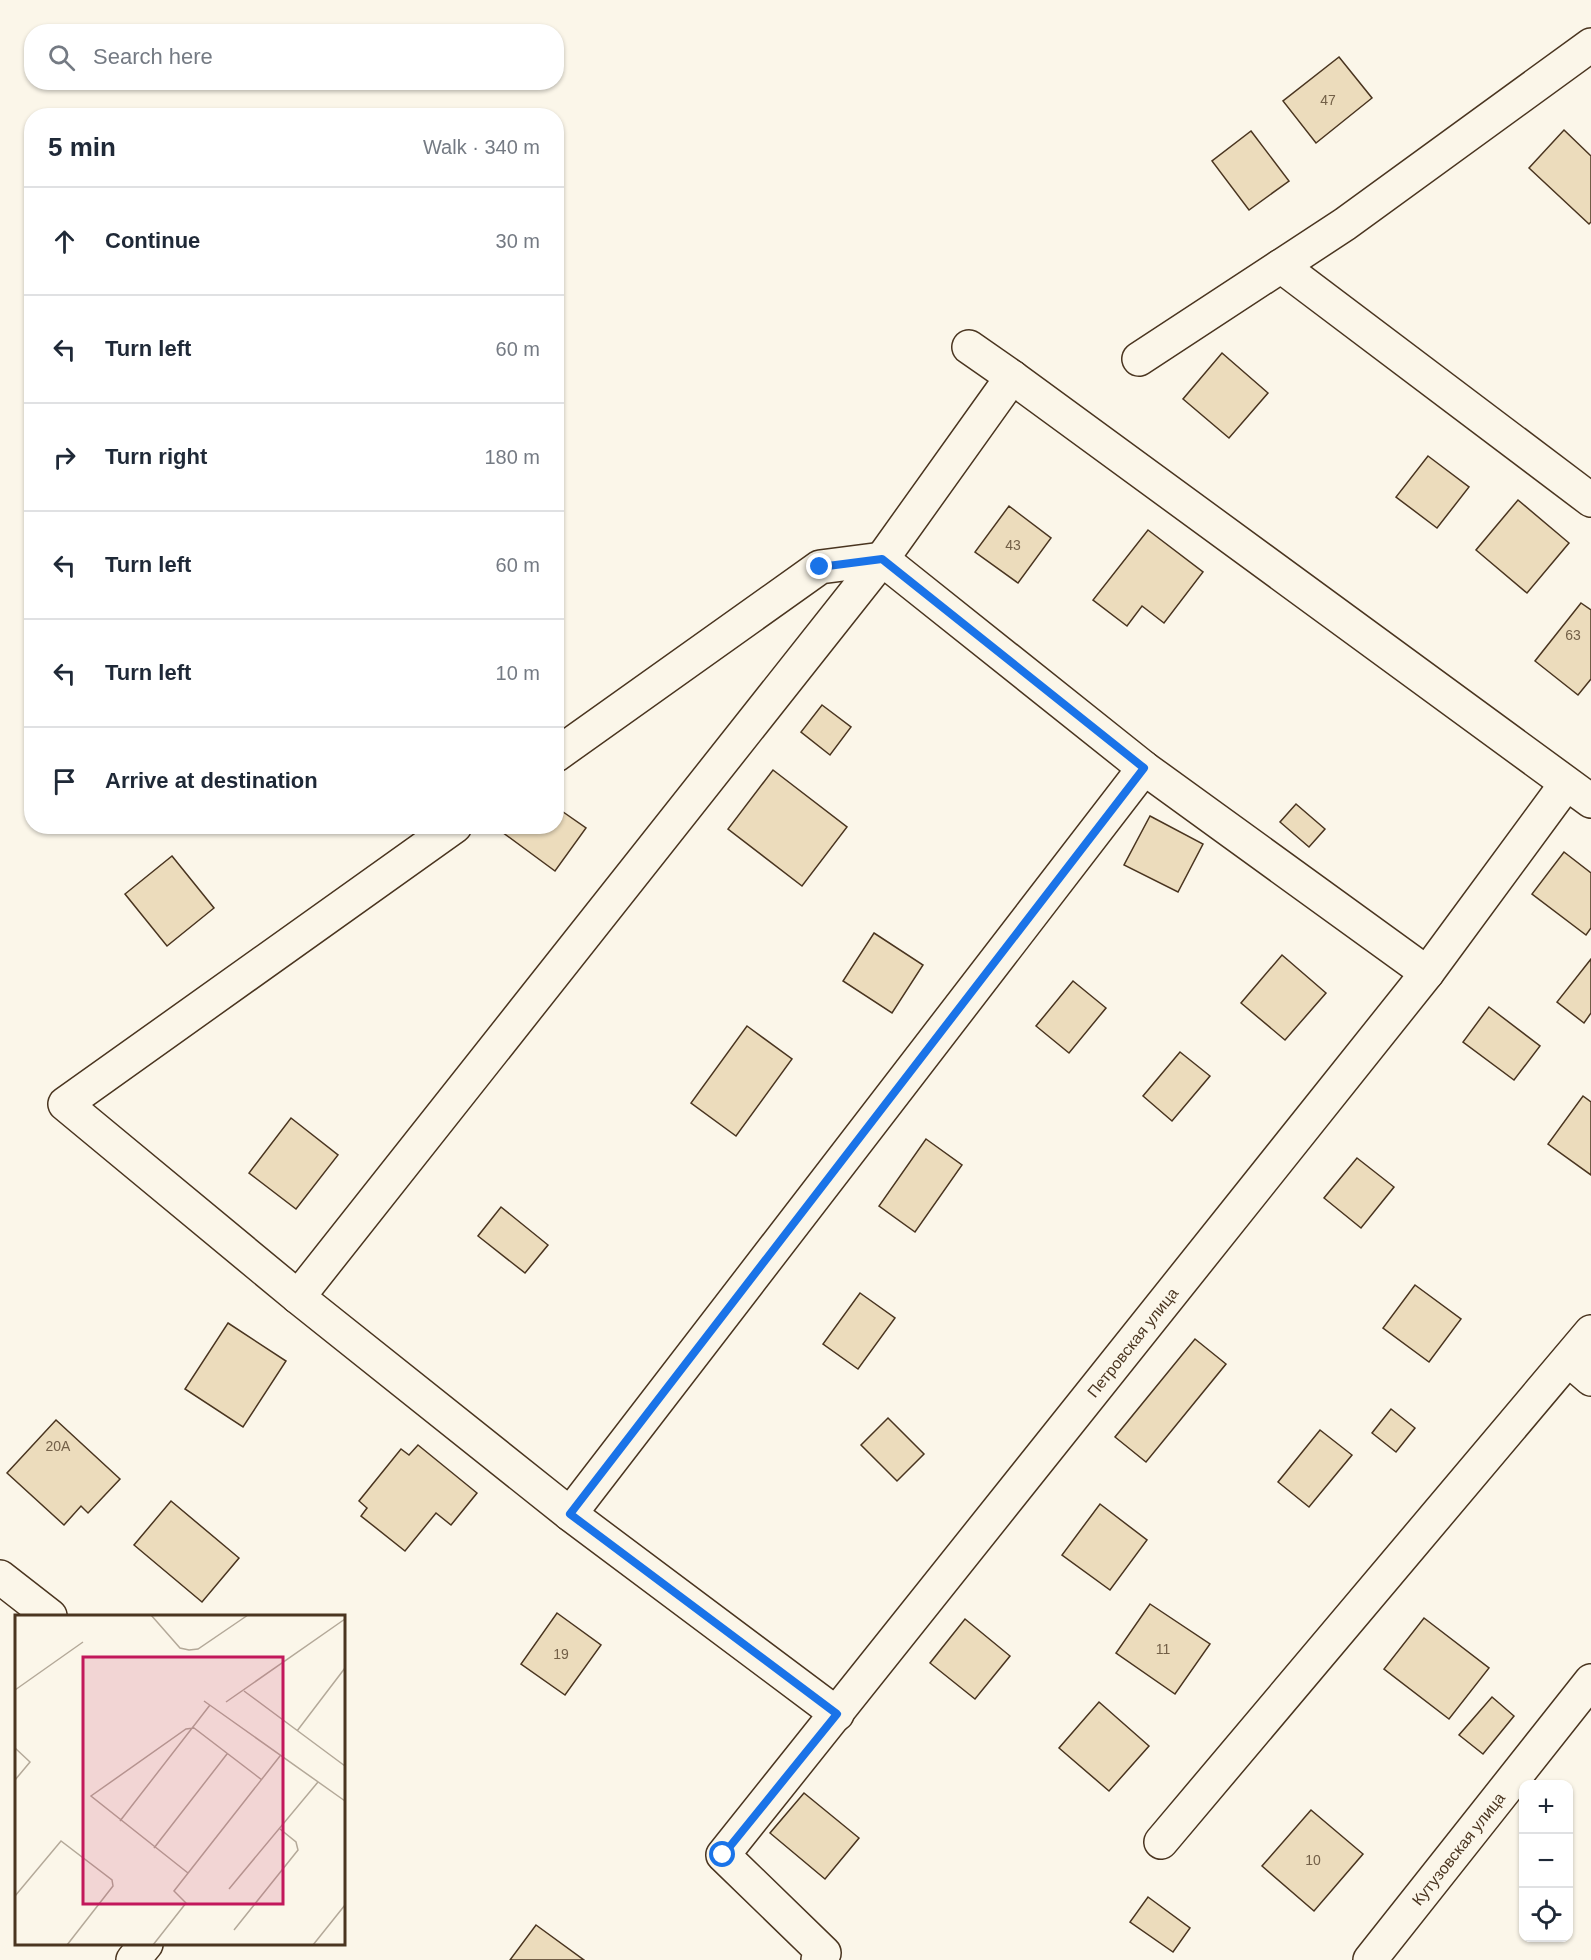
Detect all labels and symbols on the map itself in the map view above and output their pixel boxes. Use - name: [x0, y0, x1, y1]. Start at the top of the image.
- house number: 47: [1320, 92, 1336, 108]
- house number: 43: [1005, 537, 1021, 553]
- route end: [806, 553, 832, 579]
- house number: 63: [1565, 627, 1581, 643]
- street label: Петровская улица: [1084, 1284, 1181, 1400]
- house number: 20А: [46, 1438, 71, 1454]
- inset map: [15, 1615, 345, 1945]
- house number: 11: [1156, 1641, 1170, 1657]
- house number: 19: [553, 1646, 569, 1662]
- street label: Кутузовская улица: [1408, 1789, 1508, 1908]
- route start: [709, 1841, 735, 1867]
- house number: 10: [1305, 1852, 1321, 1868]

